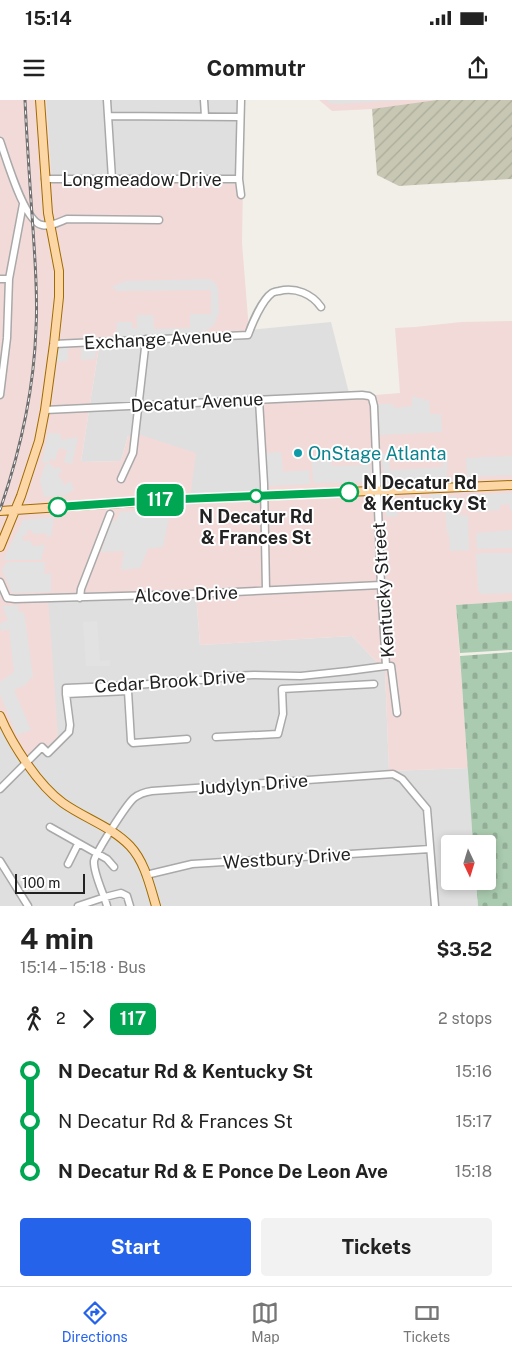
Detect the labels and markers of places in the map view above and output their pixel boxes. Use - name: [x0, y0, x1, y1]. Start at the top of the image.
- place label: OnStage Atlanta: [308, 443, 446, 464]
- marker: OnStage Atlanta: [292, 447, 304, 459]
- place label: N Decatur Rd & Kentucky St: [363, 472, 487, 514]
- marker: N Decatur Rd & Kentucky St: [339, 482, 359, 502]
- marker: N Decatur Rd & Frances St: [249, 489, 263, 503]
- unlabelled marker: [48, 497, 68, 517]
- place label: N Decatur Rd & Frances St: [199, 506, 313, 548]

